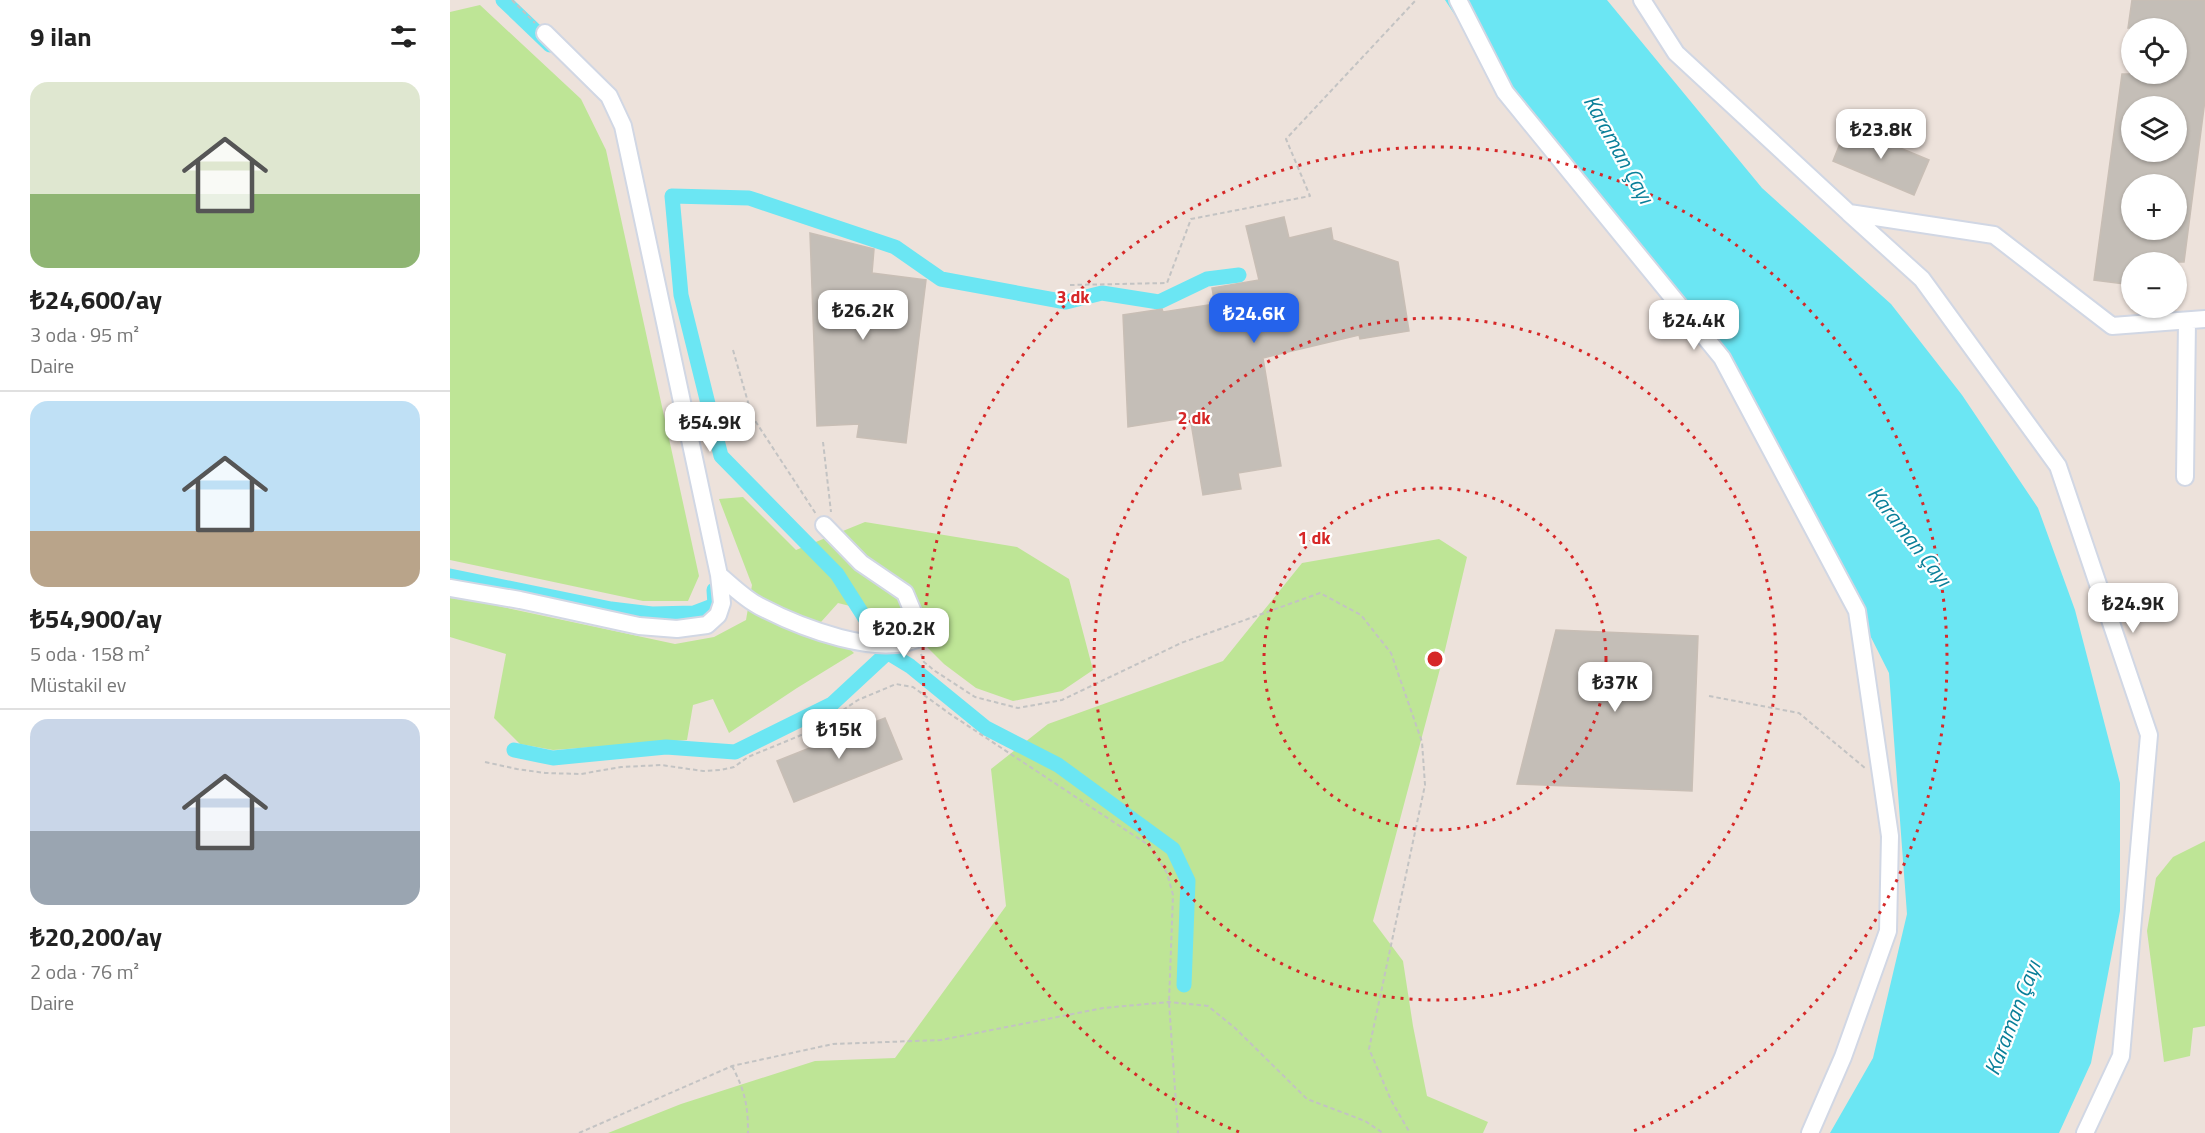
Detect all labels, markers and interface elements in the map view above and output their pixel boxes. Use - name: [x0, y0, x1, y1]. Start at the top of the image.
- text: 9 ilan: [30, 17, 92, 56]
- map controls: [2121, 18, 2187, 318]
- button: locate: [2121, 18, 2187, 84]
- icon: filters: [387, 20, 420, 53]
- water label: Karaman Çayı: [1575, 88, 1664, 211]
- button: layers: [2121, 96, 2187, 162]
- pin: ₺23.8K: [1832, 109, 1930, 160]
- text: ₺23.8K: [1850, 113, 1912, 144]
- icon: home: [171, 121, 279, 229]
- button: +: [2121, 174, 2187, 240]
- button: −: [2121, 252, 2187, 318]
- text: ₺24,600/ay: [30, 280, 162, 319]
- text: 3 dk: [1056, 283, 1090, 310]
- pin: ₺26.2K: [814, 290, 912, 341]
- pin: ₺24.6K: [1205, 293, 1303, 344]
- text: ₺26.2K: [832, 294, 894, 325]
- text: ₺24.6K: [1223, 297, 1285, 328]
- pin: ₺24.4K: [1645, 300, 1743, 351]
- text: ₺24.4K: [1663, 304, 1725, 335]
- text: 3 oda · 95 m²: [30, 319, 139, 350]
- text: Daire: [30, 350, 74, 381]
- pin: ₺54.9K: [661, 402, 759, 453]
- text: 2 dk: [1177, 404, 1211, 431]
- text: ₺54.9K: [679, 406, 741, 437]
- icon: home: [171, 440, 279, 548]
- water label: Karaman Çayı: [1860, 478, 1961, 595]
- text: 1 dk: [1297, 524, 1331, 551]
- pin: ₺24.9K: [2084, 583, 2182, 634]
- text: ₺24.9K: [2102, 587, 2164, 618]
- text: ₺54,900/ay: [30, 599, 162, 638]
- pin: ₺20.2K: [855, 608, 953, 659]
- text: ₺20.2K: [873, 612, 935, 643]
- text: 5 oda · 158 m²: [30, 638, 150, 669]
- centre of rings: [1425, 649, 1445, 669]
- pin: ₺37K: [1579, 662, 1651, 713]
- text: ₺37K: [1592, 666, 1638, 697]
- text: Müstakil ev: [30, 669, 126, 700]
- pin: ₺15K: [803, 709, 875, 760]
- text: ₺15K: [816, 713, 862, 744]
- icon: home: [171, 758, 279, 866]
- text: ₺20,200/ay: [30, 917, 162, 956]
- water label: Karaman Çayı: [1975, 955, 2050, 1080]
- text: 2 oda · 76 m²: [30, 956, 139, 987]
- text: Daire: [30, 987, 74, 1018]

